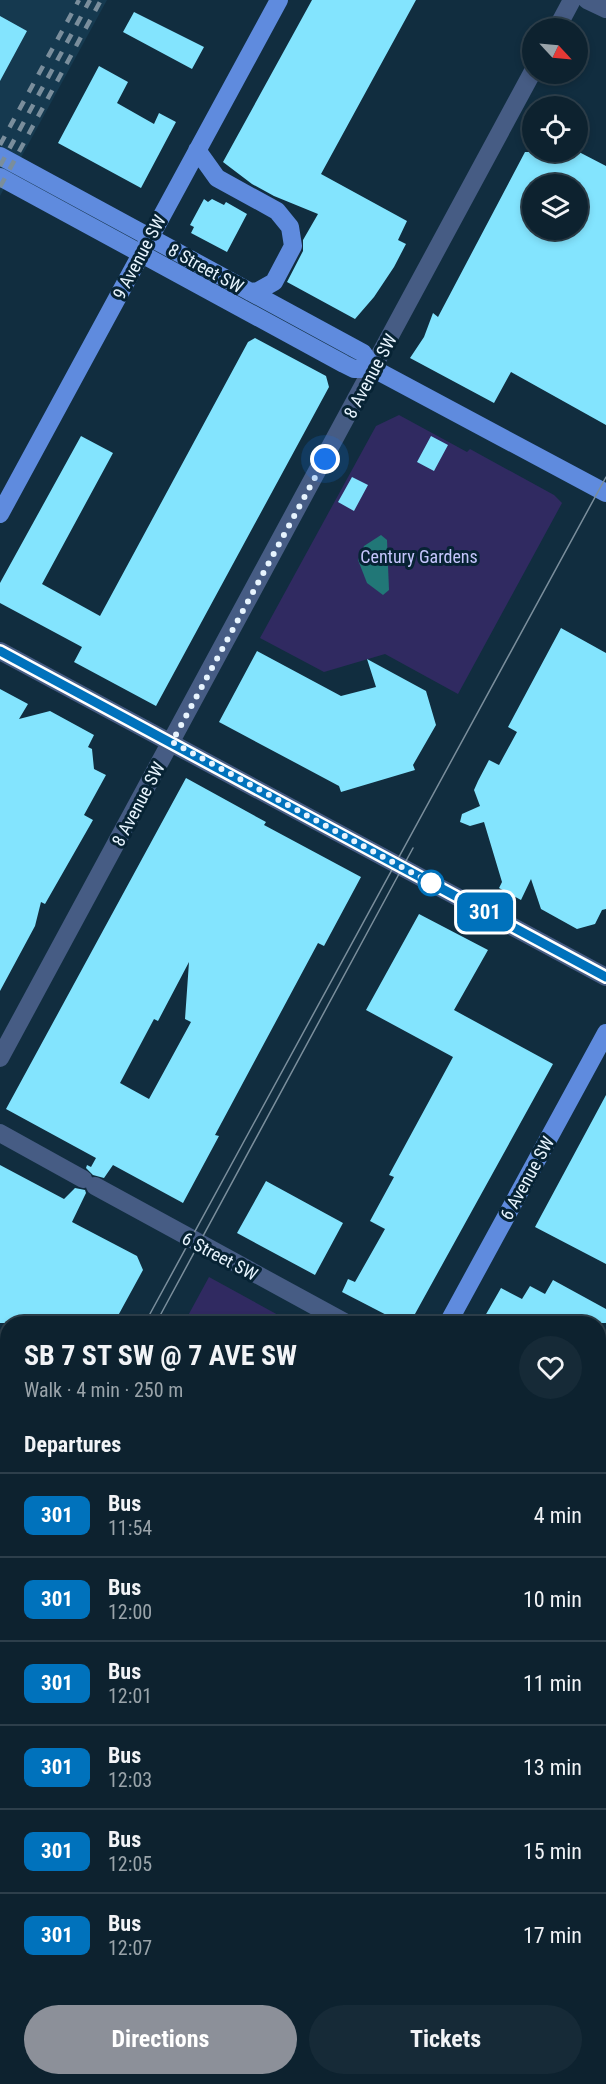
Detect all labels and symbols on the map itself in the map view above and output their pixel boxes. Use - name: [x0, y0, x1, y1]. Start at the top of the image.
- north arrow: [522, 18, 588, 84]
- street label: 9 Avenue SW: [108, 211, 170, 303]
- street label: 8 Street SW: [165, 239, 247, 297]
- street label: 8 Avenue SW: [339, 330, 401, 422]
- your location: [310, 444, 340, 474]
- park label: Century Gardens: [360, 546, 478, 567]
- street label: 8 Avenue SW: [107, 758, 169, 850]
- unlabelled marker: [418, 870, 444, 896]
- line badge: 301: [450, 892, 520, 932]
- street label: 6 Avenue SW: [496, 1132, 559, 1223]
- street label: 6 Street SW: [179, 1227, 262, 1285]

